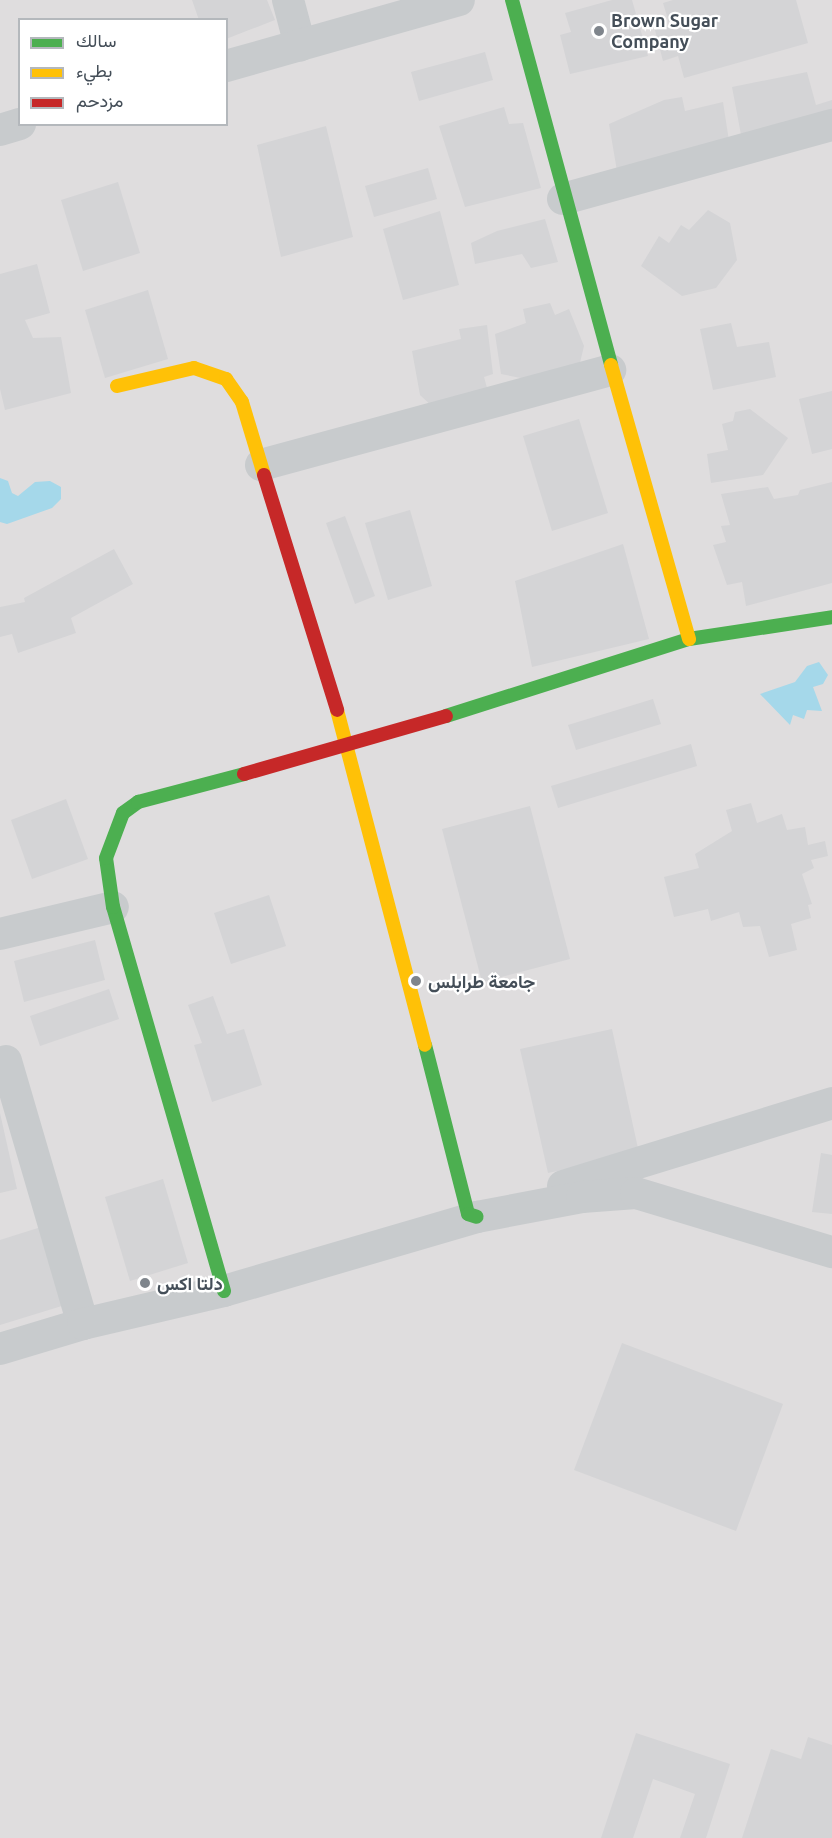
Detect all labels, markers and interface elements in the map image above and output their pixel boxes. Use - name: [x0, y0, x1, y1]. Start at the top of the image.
- place label: Brown Sugar Company: [611, 10, 718, 52]
- legend: [18, 18, 228, 126]
- marker: Brown Sugar Company: [592, 24, 606, 38]
- text: سالك: [76, 30, 116, 50]
- text: بطيء: [76, 60, 112, 80]
- text: مزدحم: [76, 90, 123, 110]
- place label: جامعة طرابلس: [428, 970, 535, 992]
- marker: جامعة طرابلس: [409, 974, 423, 988]
- place label: دلتا اكس: [157, 1272, 223, 1294]
- marker: دلتا اكس: [138, 1276, 152, 1290]

